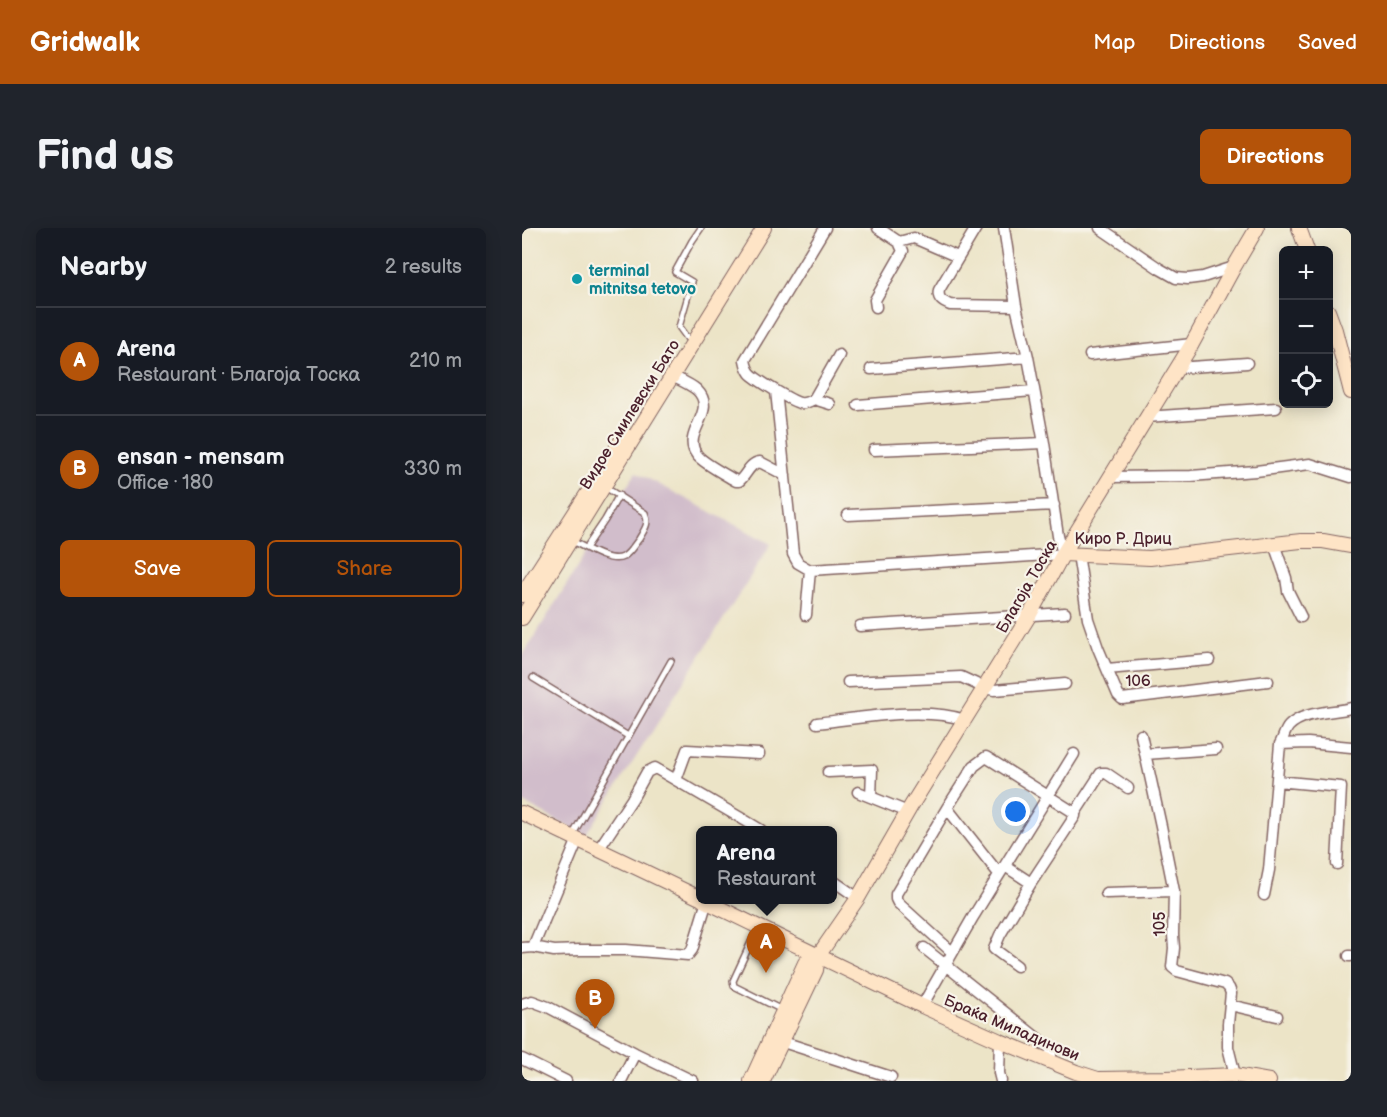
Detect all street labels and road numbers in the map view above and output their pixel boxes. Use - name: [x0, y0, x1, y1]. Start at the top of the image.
- street label: Видое Смилевски Бато: [576, 337, 684, 493]
- street label: Киро Р. Дриц: [1074, 530, 1172, 549]
- street label: Благоја Тоска: [993, 536, 1062, 637]
- street label: 106: [1125, 672, 1151, 691]
- street label: 105: [1151, 912, 1170, 936]
- street label: Браќа Миладинови: [941, 991, 1082, 1066]

